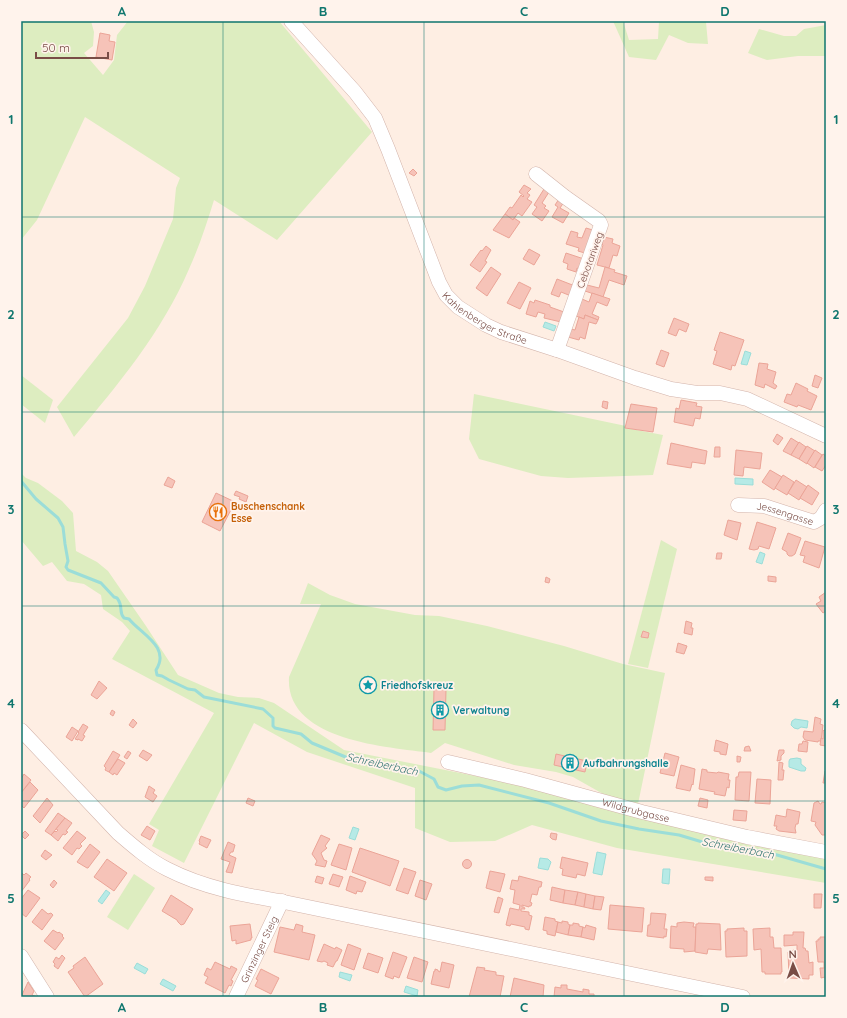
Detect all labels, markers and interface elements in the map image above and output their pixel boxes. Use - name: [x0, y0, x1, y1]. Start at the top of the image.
- text: A: [118, 3, 127, 19]
- text: B: [319, 3, 327, 19]
- text: C: [520, 3, 528, 19]
- text: D: [720, 3, 730, 19]
- scale bar: [36, 34, 108, 60]
- text: 50 m: [42, 40, 70, 55]
- text: 1: [8, 111, 14, 127]
- text: 1: [833, 111, 839, 127]
- street label: Cebotariweg: [574, 230, 606, 290]
- street label: Kahlenberger Straße: [440, 289, 529, 347]
- text: 2: [7, 306, 15, 322]
- text: 2: [832, 306, 840, 322]
- street label: Jessengasse: [756, 499, 816, 528]
- place label: Buschenschank Esse: [231, 500, 305, 525]
- text: 3: [8, 501, 15, 517]
- text: 3: [833, 501, 840, 517]
- restaurant icon: Buschenschank Esse: [208, 502, 228, 522]
- place icon: Friedhofskreuz: [358, 675, 378, 695]
- place label: Friedhofskreuz: [381, 679, 453, 692]
- text: 4: [7, 695, 15, 711]
- text: 4: [832, 695, 840, 711]
- building icon: Verwaltung: [430, 700, 450, 720]
- place label: Verwaltung: [453, 704, 509, 717]
- water label: Schreiberbach: [345, 750, 420, 779]
- building icon: Aufbahrungshalle: [560, 753, 580, 773]
- place label: Aufbahrungshalle: [583, 757, 669, 770]
- street label: Wildgrubgasse: [601, 795, 671, 825]
- water label: Schreiberbach: [701, 834, 776, 862]
- text: 5: [7, 890, 15, 906]
- text: 5: [832, 890, 840, 906]
- street label: Grinzinger Steig: [237, 914, 280, 985]
- north arrow: [773, 944, 813, 984]
- text: N: [788, 947, 797, 961]
- text: A: [118, 999, 127, 1015]
- text: B: [319, 999, 327, 1015]
- text: C: [520, 999, 528, 1015]
- text: D: [720, 999, 730, 1015]

